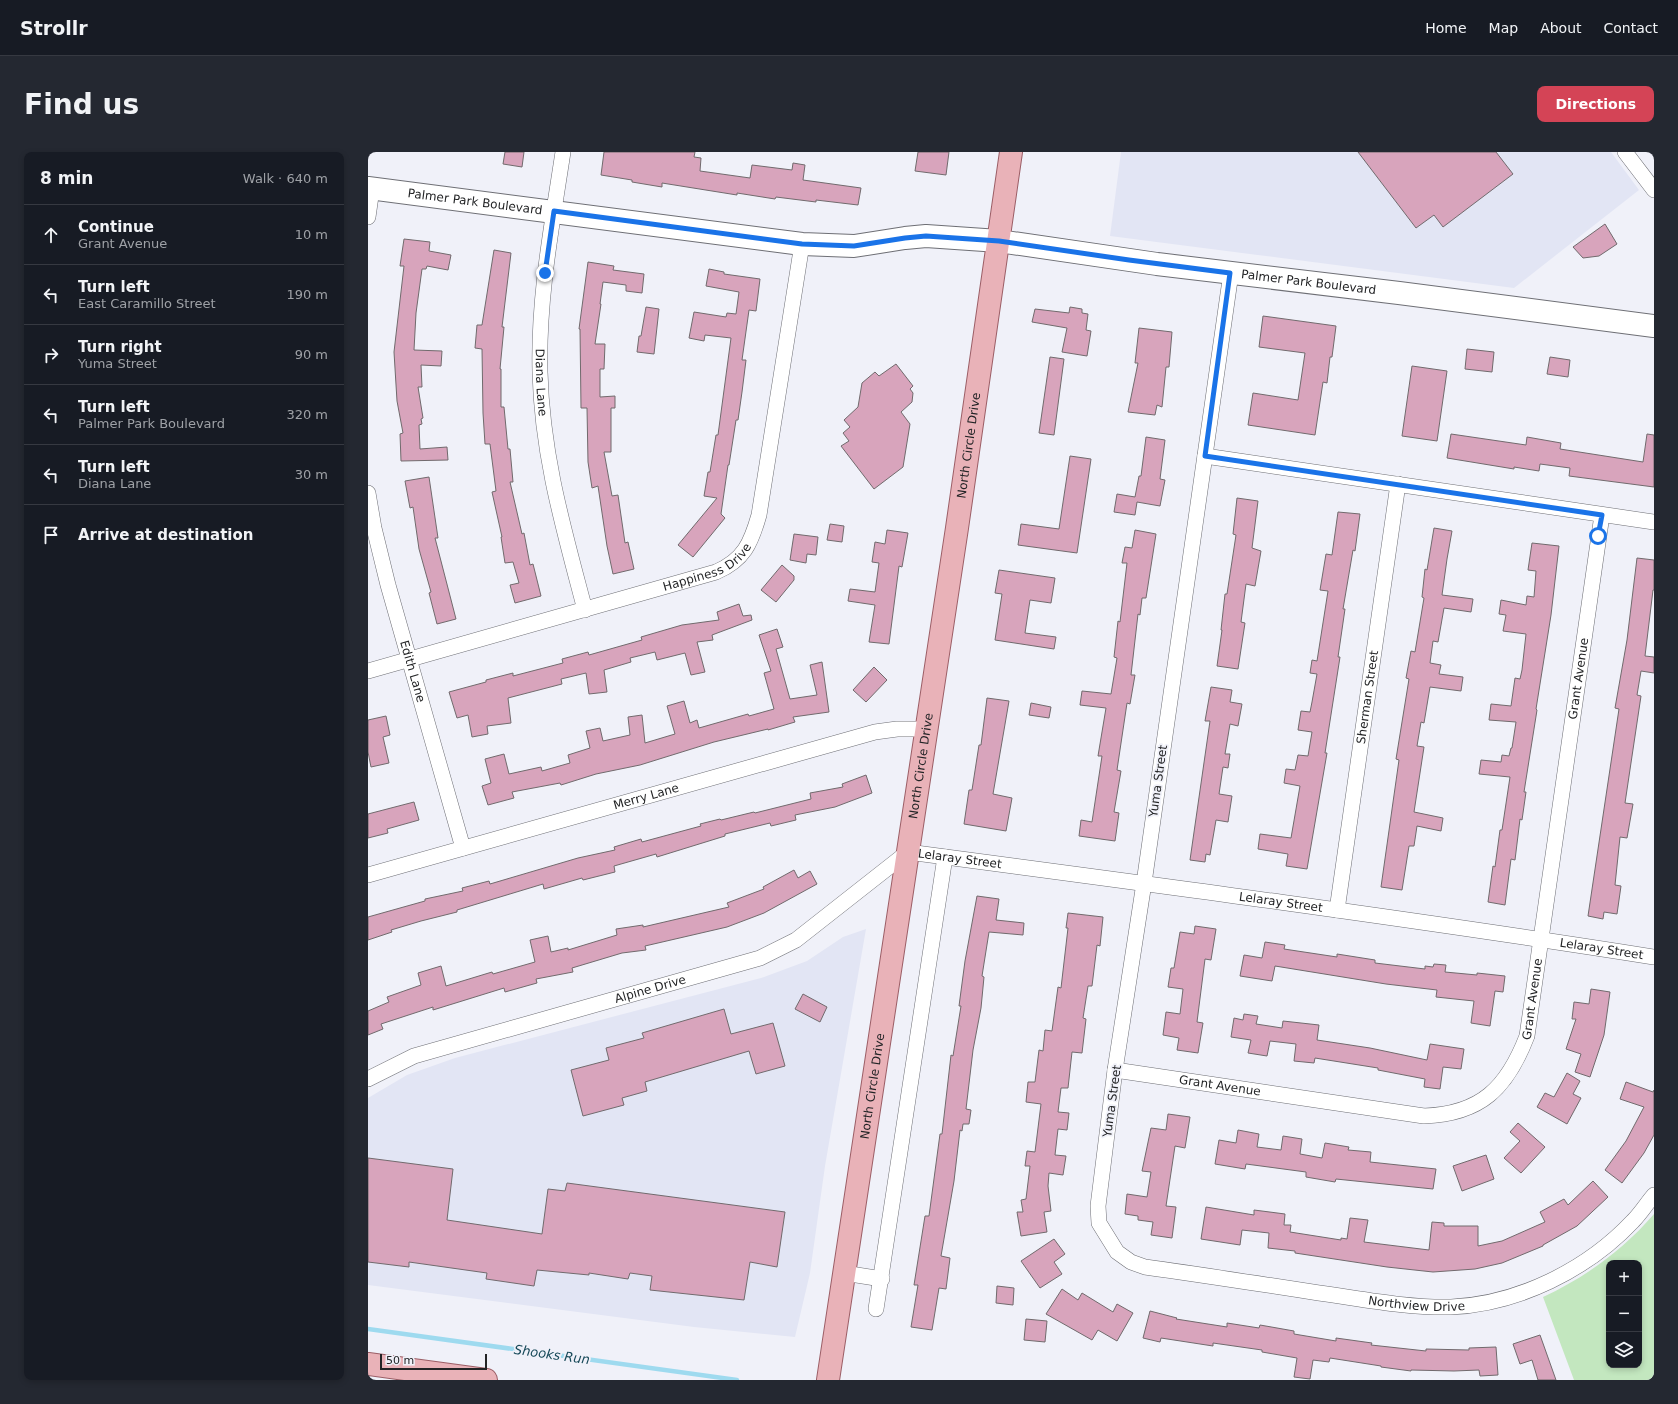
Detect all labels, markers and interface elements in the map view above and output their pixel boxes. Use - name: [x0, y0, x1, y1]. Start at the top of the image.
- text: Strollr: [20, 17, 88, 39]
- text: Home: [1425, 20, 1467, 36]
- text: Map: [1489, 20, 1518, 36]
- text: About: [1540, 20, 1582, 36]
- text: Contact: [1604, 20, 1658, 36]
- button: Directions: [1537, 86, 1654, 122]
- text: Find us: [24, 88, 139, 121]
- text: 8 min: [40, 168, 93, 188]
- text: Walk · 640 m: [243, 171, 328, 186]
- street label: Palmer Park Boulevard: [407, 186, 543, 217]
- text: Continue: [78, 218, 154, 236]
- icon: ahead: [40, 224, 62, 246]
- text: 10 m: [295, 227, 328, 242]
- text: Grant Avenue: [78, 236, 167, 251]
- route end: [536, 264, 554, 282]
- street label: Palmer Park Boulevard: [1240, 267, 1377, 297]
- text: Turn left: [78, 278, 150, 296]
- icon: left: [40, 284, 62, 306]
- text: 190 m: [286, 287, 328, 302]
- text: East Caramillo Street: [78, 296, 216, 311]
- text: Turn right: [78, 338, 162, 356]
- icon: right: [40, 344, 62, 366]
- text: 90 m: [295, 347, 328, 362]
- street label: Diana Lane: [533, 349, 550, 417]
- text: Yuma Street: [78, 356, 157, 371]
- street label: North Circle Drive: [954, 392, 983, 500]
- text: Turn left: [78, 398, 150, 416]
- icon: left: [40, 404, 62, 426]
- text: 320 m: [286, 407, 328, 422]
- text: Palmer Park Boulevard: [78, 416, 225, 431]
- text: Turn left: [78, 458, 150, 476]
- icon: left: [40, 464, 62, 486]
- text: 30 m: [295, 467, 328, 482]
- text: Diana Lane: [78, 476, 151, 491]
- icon: arrive: [40, 524, 62, 546]
- text: Arrive at destination: [78, 526, 253, 544]
- route start: [1589, 527, 1607, 545]
- street label: Happiness Drive: [661, 541, 754, 594]
- street label: Grant Avenue: [1566, 637, 1591, 720]
- street label: Edith Lane: [397, 639, 428, 704]
- street label: Sherman Street: [1354, 649, 1381, 745]
- street label: North Circle Drive: [906, 712, 936, 820]
- street label: Yuma Street: [1146, 744, 1170, 819]
- street label: Merry Lane: [612, 781, 680, 812]
- street label: Lelaray Street: [917, 846, 1003, 871]
- street label: Lelaray Street: [1238, 889, 1324, 915]
- street label: Lelaray Street: [1559, 936, 1645, 962]
- street label: Grant Avenue: [1519, 957, 1545, 1041]
- street label: Alpine Drive: [613, 972, 687, 1006]
- street label: North Circle Drive: [858, 1032, 887, 1140]
- street label: Yuma Street: [1100, 1064, 1124, 1139]
- street label: Grant Avenue: [1178, 1073, 1262, 1099]
- map controls: [1606, 1260, 1642, 1368]
- button: +: [1606, 1260, 1642, 1296]
- street label: Northview Drive: [1367, 1293, 1466, 1314]
- button: −: [1606, 1296, 1642, 1332]
- button: layers: [1606, 1332, 1642, 1368]
- water label: Shooks Run: [513, 1342, 591, 1367]
- scale bar: [380, 1352, 487, 1371]
- text: 50 m: [386, 1354, 414, 1367]

